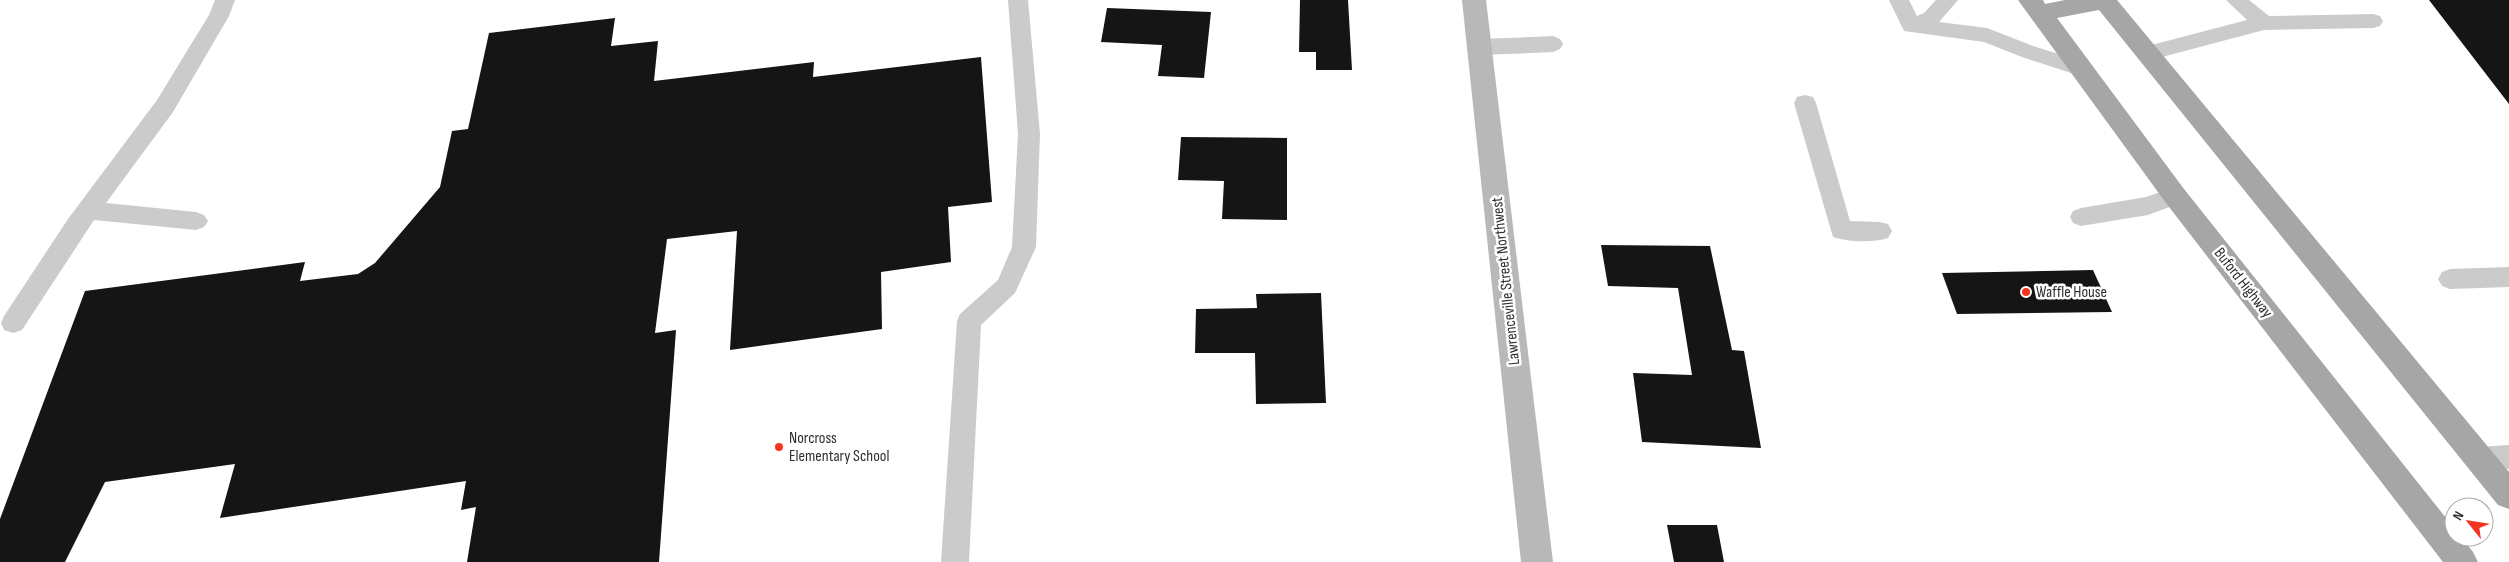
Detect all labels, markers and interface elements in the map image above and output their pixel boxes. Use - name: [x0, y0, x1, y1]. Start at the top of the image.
- street label: Lawrenceville Street Northwest: [1488, 196, 1524, 366]
- street label: Buford Highway: [2210, 244, 2276, 322]
- place label: Waffle House: [2036, 283, 2107, 302]
- marker: Waffle House: [2020, 286, 2032, 298]
- place label: Norcross Elementary School: [789, 429, 889, 466]
- marker: Norcross Elementary School: [773, 441, 785, 453]
- north arrow: [2444, 497, 2494, 547]
- text: N: [2449, 508, 2467, 523]

